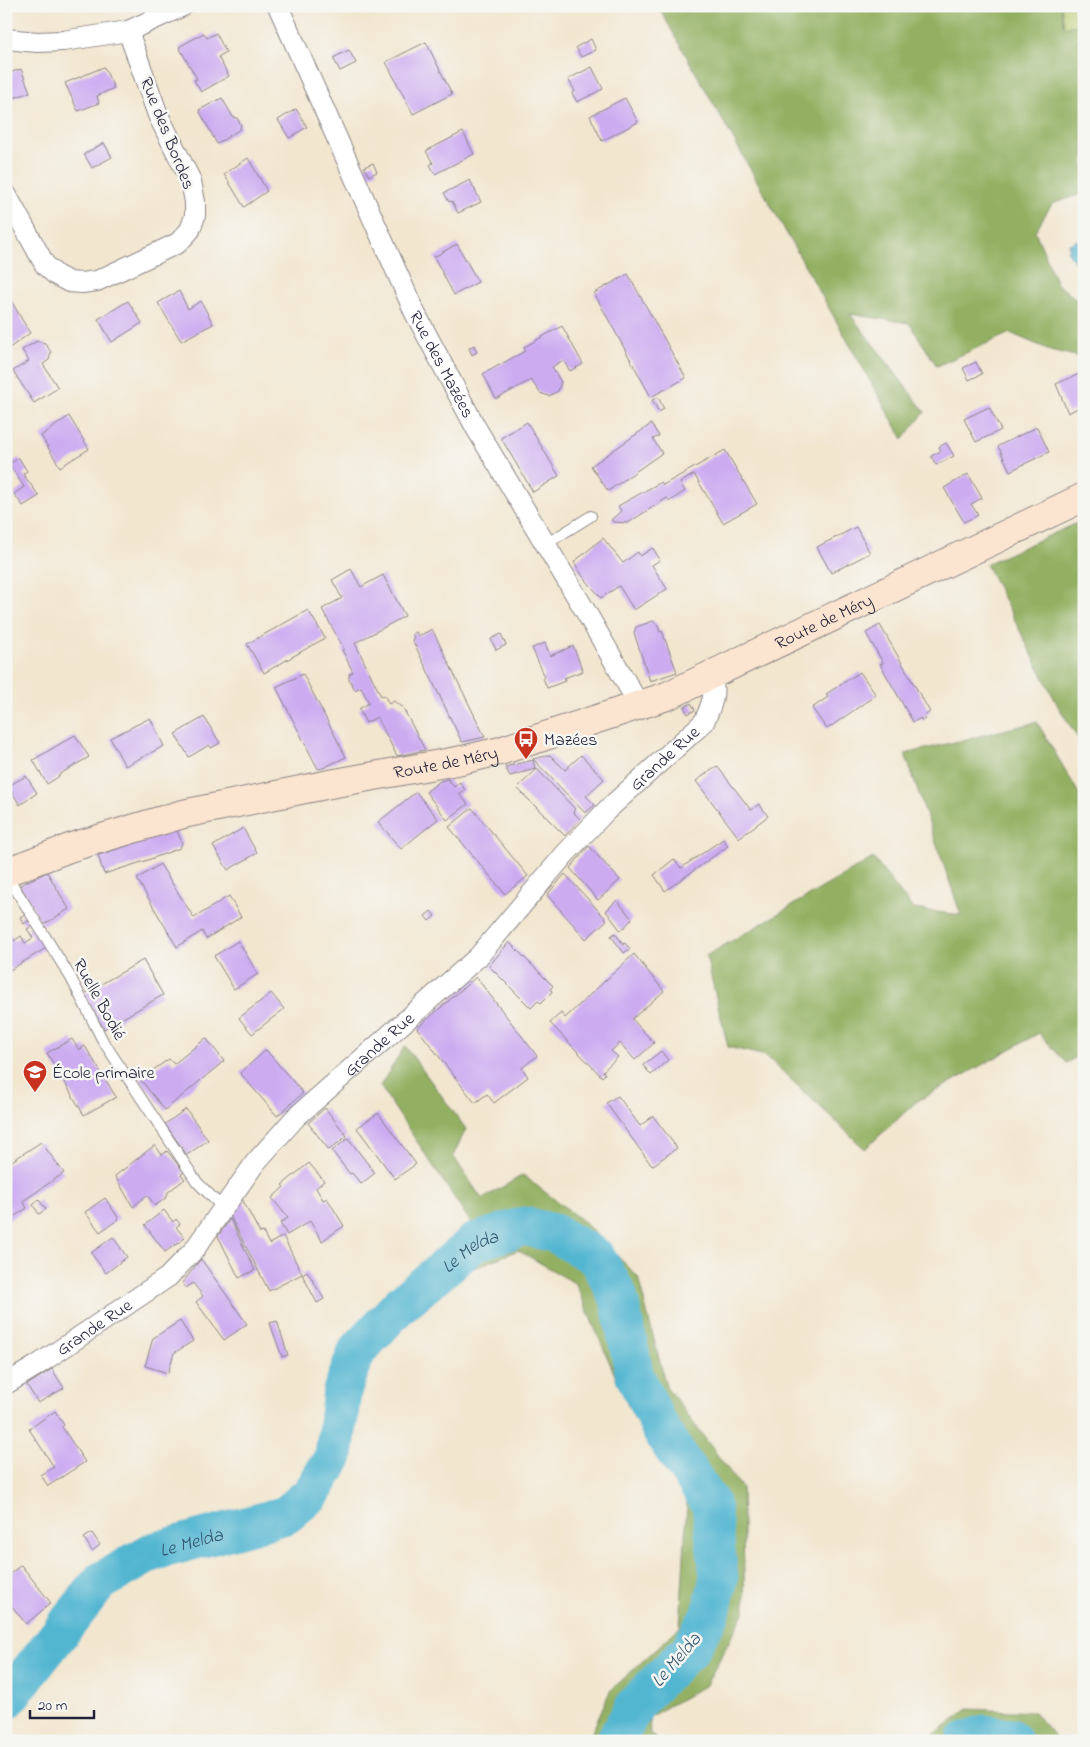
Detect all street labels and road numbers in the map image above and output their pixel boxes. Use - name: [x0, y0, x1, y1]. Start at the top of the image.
- street label: Rue des Bordes: [132, 74, 200, 194]
- street label: Rue des Mazées: [401, 307, 480, 423]
- street label: Route de Méry: [771, 589, 878, 658]
- street label: Grande Rue: [625, 720, 707, 798]
- street label: Route de Méry: [392, 741, 501, 787]
- street label: Ruelle Bodié: [65, 954, 132, 1046]
- street label: Grande Rue: [339, 1007, 422, 1084]
- street label: Grande Rue: [52, 1293, 139, 1363]

